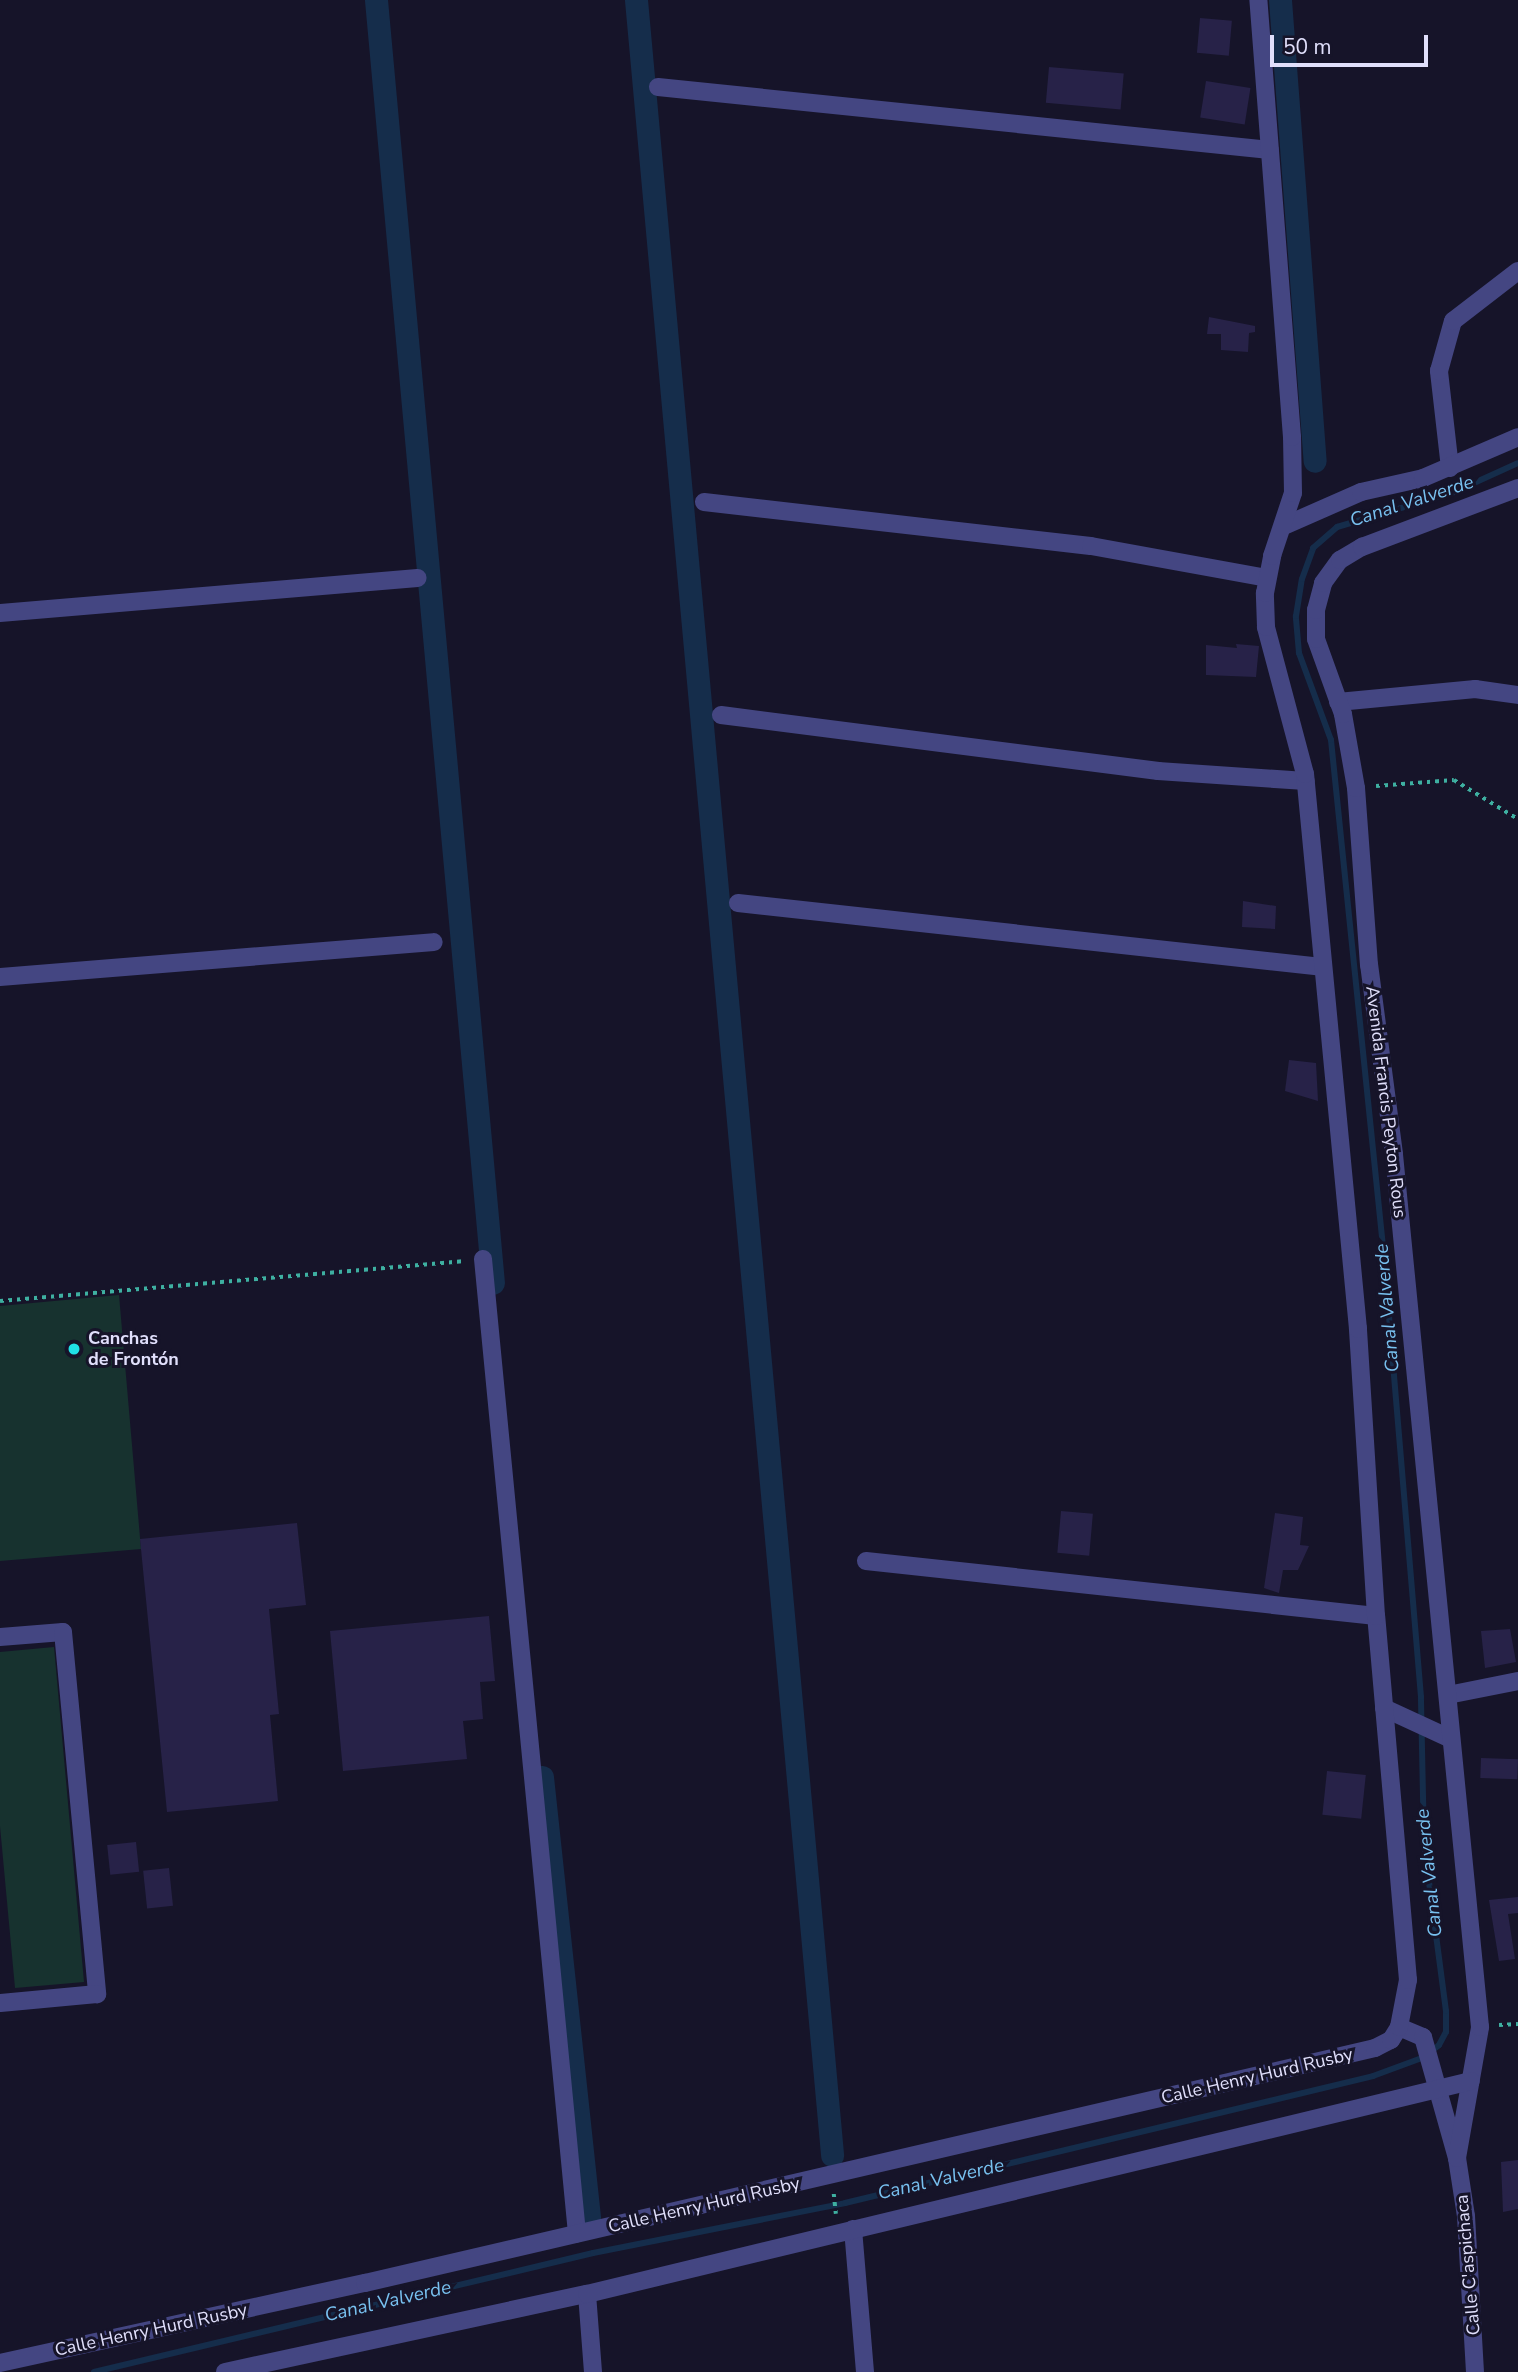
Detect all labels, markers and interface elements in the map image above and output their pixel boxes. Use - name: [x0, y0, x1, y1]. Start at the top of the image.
- scale bar: [1273, 21, 1430, 65]
- text: 50 m: [1283, 33, 1332, 61]
- water label: Canal Valverde: [1347, 471, 1477, 533]
- street label: Avenida Francis Peyton Rous: [1361, 985, 1411, 1219]
- water label: Canal Valverde: [1371, 1243, 1405, 1373]
- place label: Canchas de Frontón: [88, 1328, 179, 1370]
- marker: Canchas de Frontón: [66, 1341, 82, 1357]
- water label: Canal Valverde: [1412, 1808, 1448, 1938]
- street label: Calle Henry Hurd Rusby: [1159, 2043, 1355, 2109]
- water label: Canal Valverde: [876, 2154, 1006, 2206]
- street label: Calle Henry Hurd Rusby: [606, 2172, 802, 2238]
- street label: Calle C'aspichaca: [1451, 2194, 1485, 2336]
- water label: Canal Valverde: [323, 2276, 453, 2328]
- street label: Calle Henry Hurd Rusby: [53, 2299, 249, 2361]

